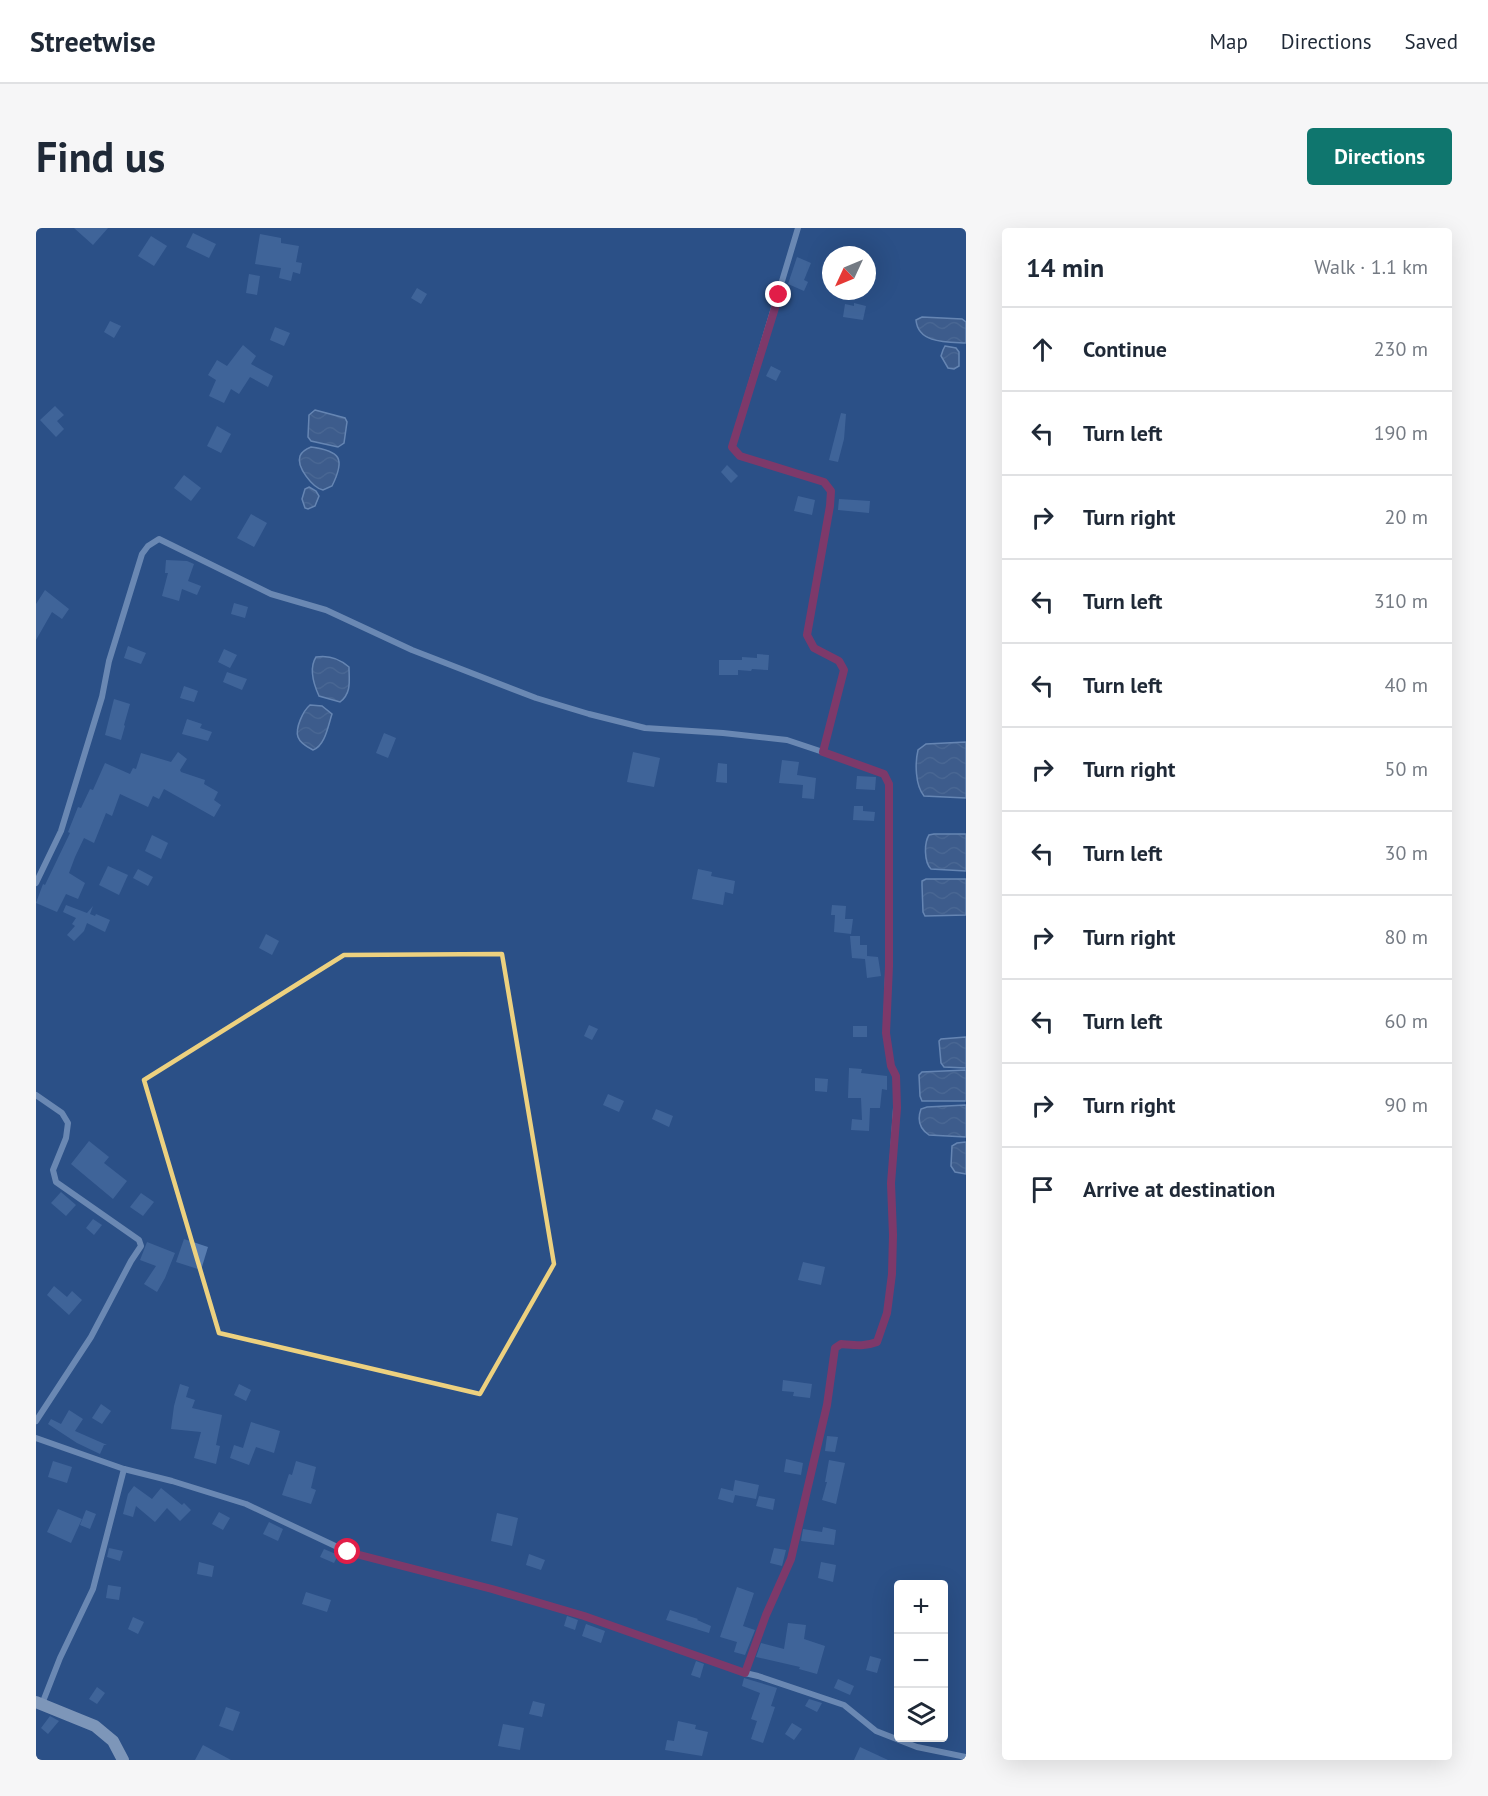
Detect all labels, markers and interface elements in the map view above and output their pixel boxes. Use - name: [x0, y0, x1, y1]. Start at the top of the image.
- text: Streetwise: [30, 23, 156, 60]
- text: Map: [1209, 28, 1248, 55]
- text: Directions: [1281, 28, 1372, 55]
- text: Saved: [1405, 28, 1458, 55]
- button: Directions: [1307, 128, 1452, 185]
- text: Find us: [36, 129, 165, 184]
- north arrow: [822, 246, 876, 300]
- text: 14 min: [1026, 251, 1104, 284]
- text: Walk · 1.1 km: [1314, 254, 1428, 280]
- route end: [765, 281, 791, 307]
- icon: ahead: [1026, 333, 1059, 366]
- text: Continue: [1083, 335, 1167, 363]
- text: 230 m: [1374, 336, 1428, 362]
- icon: left: [1026, 417, 1059, 450]
- text: Turn left: [1083, 419, 1163, 447]
- text: 190 m: [1374, 420, 1428, 446]
- icon: right: [1026, 501, 1059, 534]
- text: Turn right: [1083, 503, 1175, 531]
- text: 20 m: [1385, 504, 1428, 530]
- icon: left: [1026, 585, 1059, 618]
- text: Turn left: [1083, 587, 1163, 615]
- text: 310 m: [1374, 588, 1428, 614]
- icon: left: [1026, 669, 1059, 702]
- text: Turn left: [1083, 671, 1163, 699]
- text: 40 m: [1385, 672, 1428, 698]
- icon: right: [1026, 753, 1059, 786]
- text: Turn right: [1083, 755, 1175, 783]
- text: 50 m: [1385, 756, 1428, 782]
- icon: left: [1026, 837, 1059, 870]
- text: Turn left: [1083, 839, 1163, 867]
- text: 30 m: [1385, 840, 1428, 866]
- icon: right: [1026, 921, 1059, 954]
- text: Turn right: [1083, 923, 1175, 951]
- text: 80 m: [1385, 924, 1428, 950]
- icon: left: [1026, 1005, 1059, 1038]
- text: Turn left: [1083, 1007, 1163, 1035]
- text: 60 m: [1385, 1008, 1428, 1034]
- icon: right: [1026, 1089, 1059, 1122]
- text: Turn right: [1083, 1091, 1175, 1119]
- text: 90 m: [1385, 1092, 1428, 1118]
- icon: arrive: [1026, 1173, 1059, 1206]
- text: Arrive at destination: [1083, 1175, 1275, 1203]
- route start: [334, 1538, 360, 1564]
- map controls: [894, 1580, 948, 1742]
- button: +: [894, 1580, 948, 1634]
- button: −: [894, 1634, 948, 1688]
- button: layers: [894, 1688, 948, 1742]

